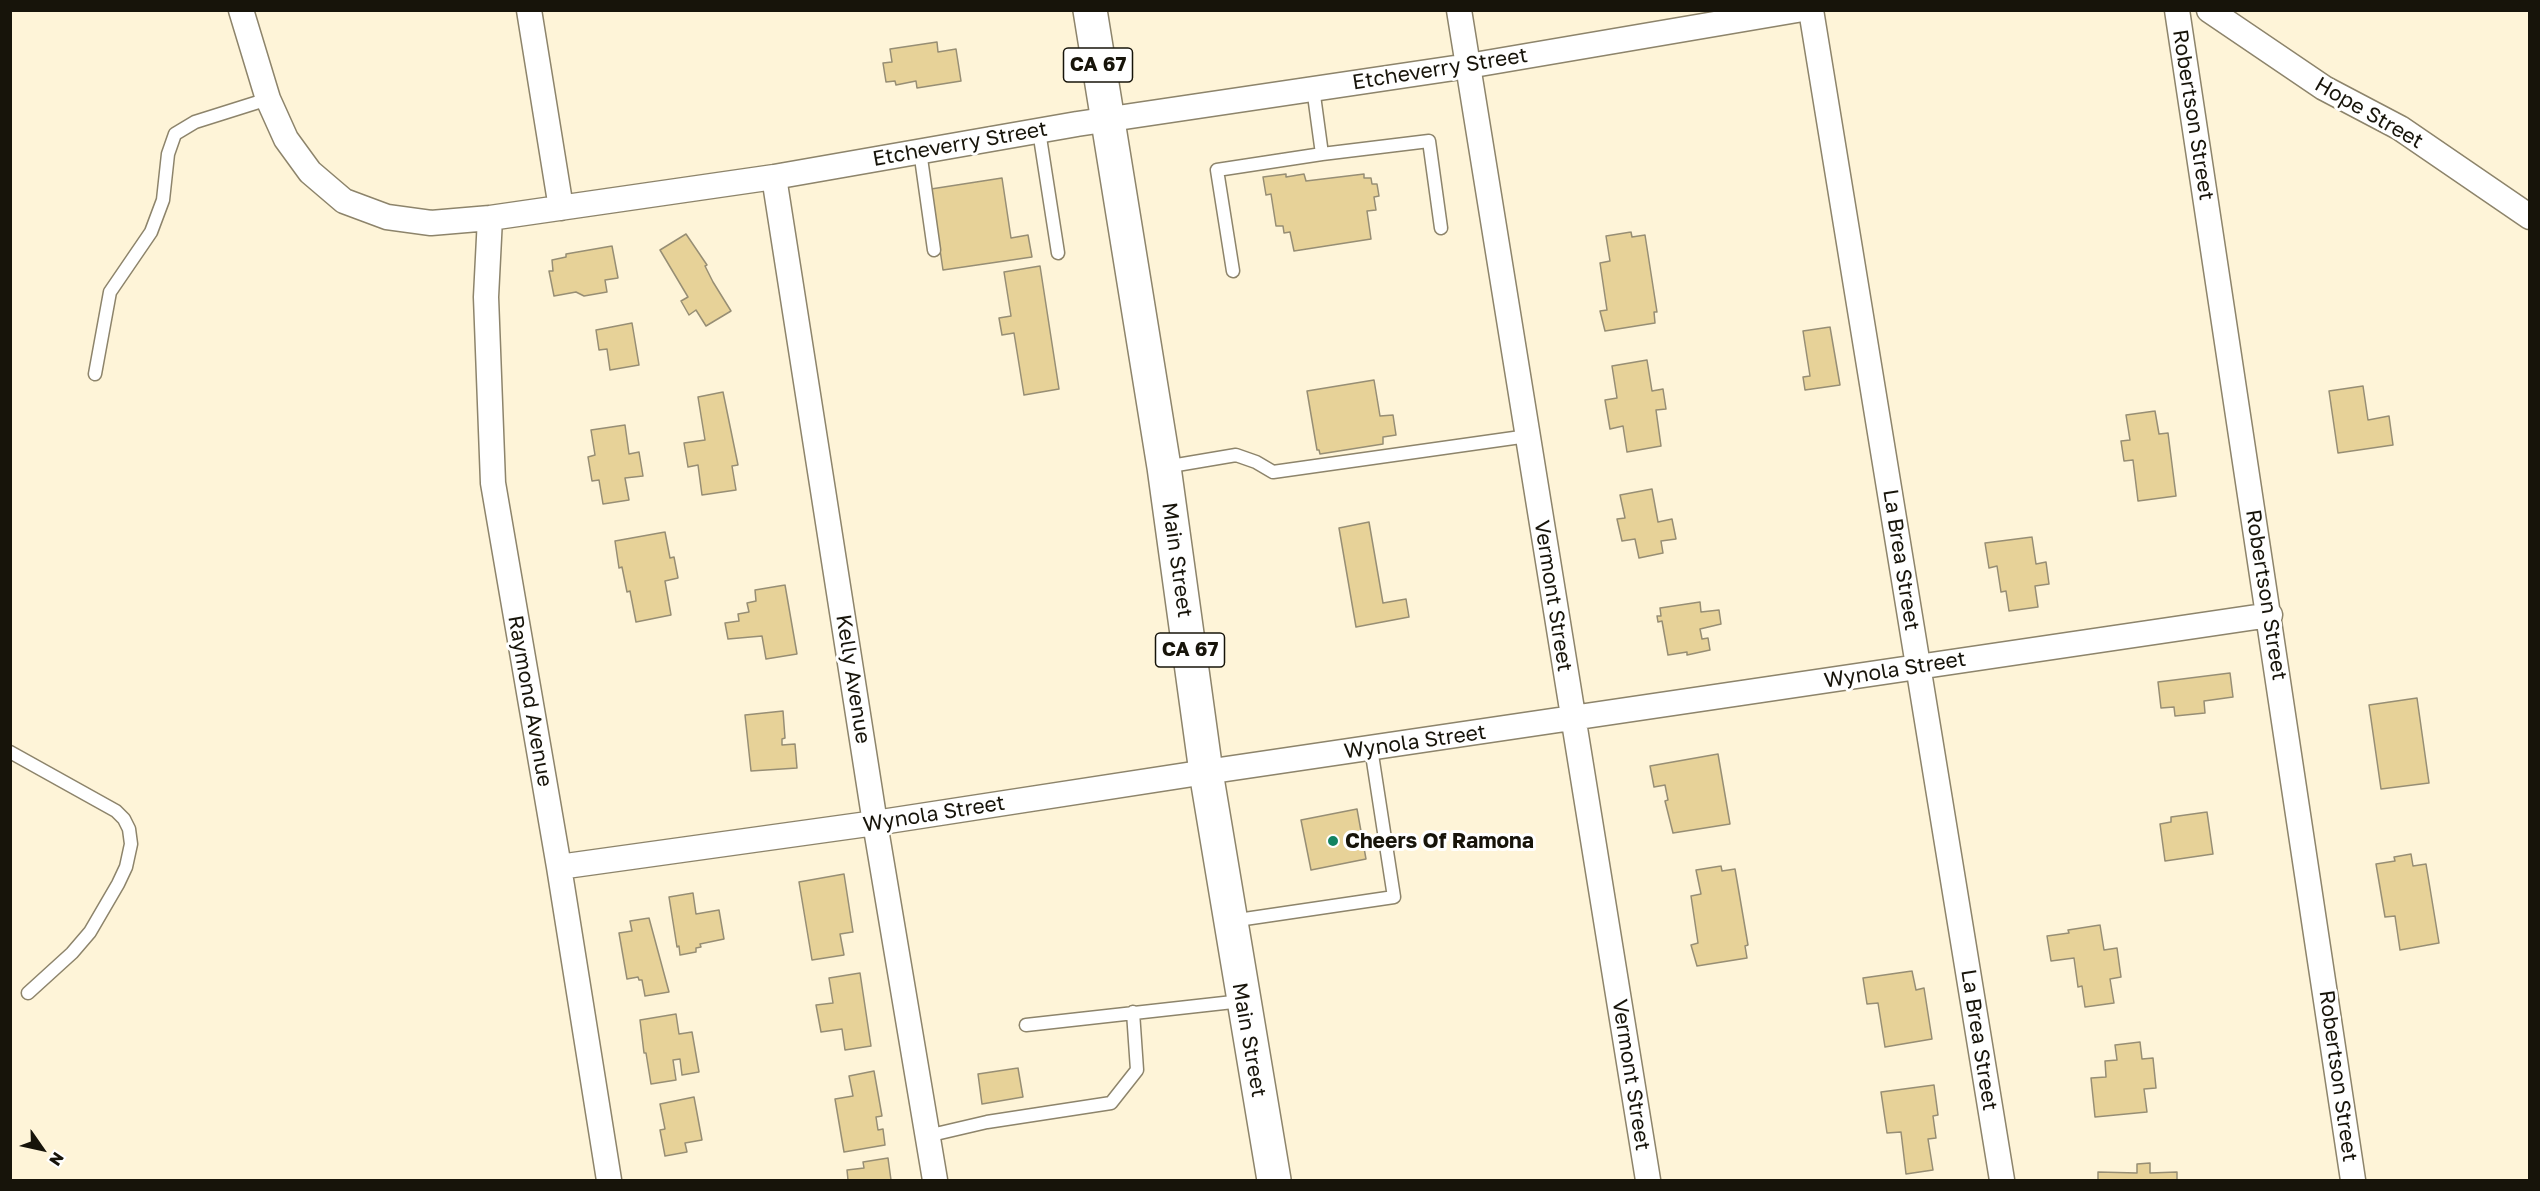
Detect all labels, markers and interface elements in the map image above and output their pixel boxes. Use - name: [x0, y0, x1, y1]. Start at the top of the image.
- street label: Robertson Street: [2167, 28, 2219, 202]
- street label: Etcheverry Street: [1351, 43, 1529, 95]
- road number: CA 67: [1064, 48, 1132, 82]
- street label: Hope Street: [2310, 72, 2428, 154]
- street label: Etcheverry Street: [871, 116, 1049, 172]
- street label: La Brea Street: [1877, 488, 1925, 632]
- street label: Main Street: [1156, 501, 1198, 619]
- street label: Robertson Street: [2240, 508, 2292, 682]
- street label: Vermont Street: [1529, 519, 1577, 673]
- street label: Raymond Avenue: [503, 613, 557, 789]
- street label: Kelly Avenue: [830, 613, 876, 745]
- road number: CA 67: [1156, 633, 1224, 667]
- street label: Wynola Street: [1822, 646, 1968, 694]
- street label: Wynola Street: [1342, 720, 1488, 764]
- street label: Wynola Street: [861, 790, 1007, 838]
- place label: Cheers Of Ramona: [1345, 828, 1534, 854]
- marker: Cheers Of Ramona: [1326, 834, 1340, 848]
- street label: La Brea Street: [1955, 968, 2003, 1112]
- street label: Main Street: [1227, 981, 1271, 1099]
- street label: Robertson Street: [2313, 989, 2363, 1163]
- street label: Vermont Street: [1607, 998, 1655, 1152]
- north arrow: [12, 1119, 72, 1179]
- text: N: [45, 1148, 69, 1170]

